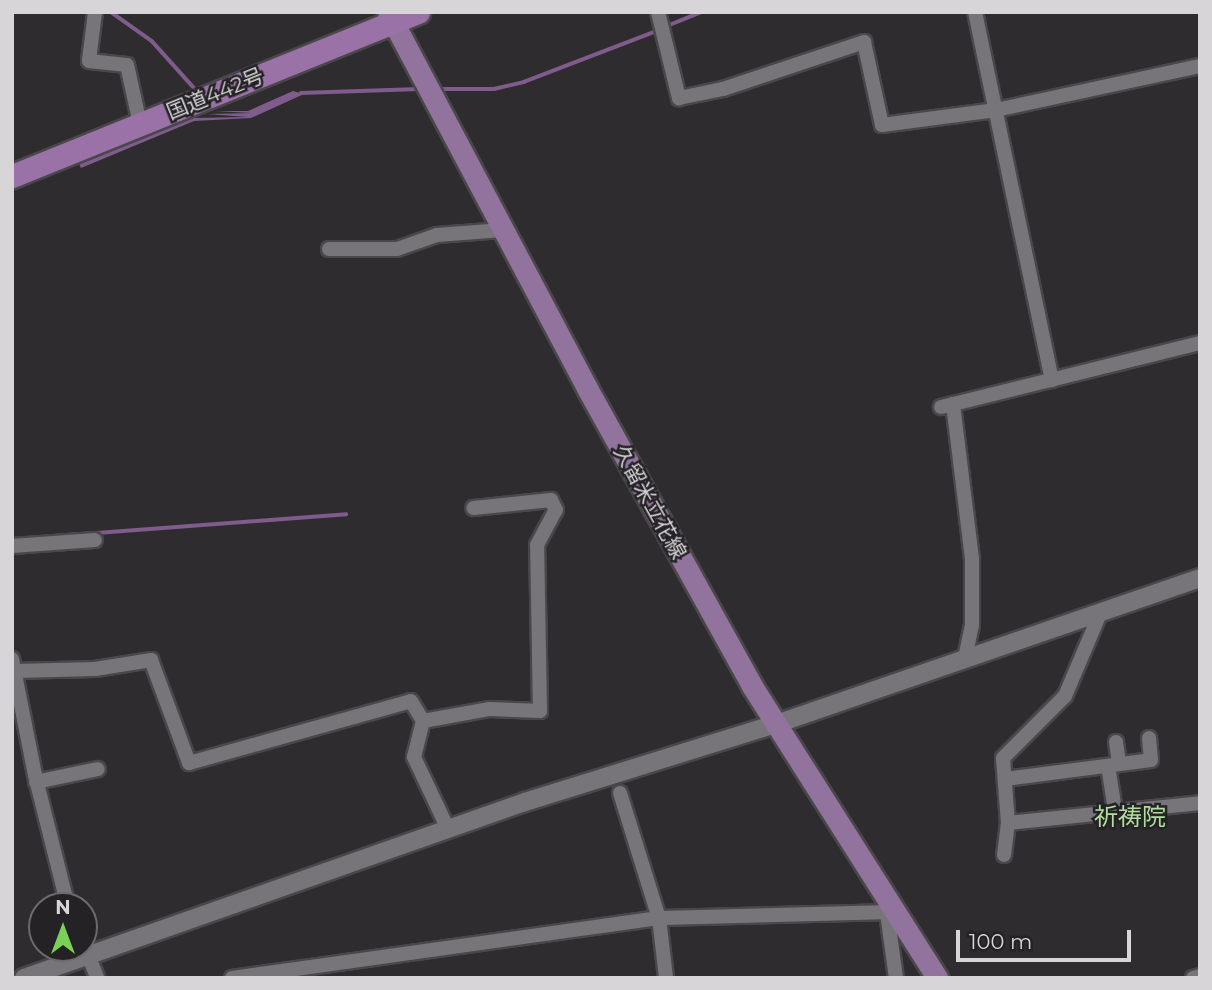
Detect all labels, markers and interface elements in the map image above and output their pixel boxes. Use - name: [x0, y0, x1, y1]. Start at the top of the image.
- street label: 国道442号: [163, 63, 267, 125]
- street label: 久留米立花線: [608, 441, 692, 563]
- district label: 祈祷院: [1094, 803, 1166, 831]
- north arrow: [28, 892, 98, 962]
- text: N: [55, 896, 71, 919]
- scale bar: [960, 916, 1135, 960]
- text: 100 m: [969, 929, 1032, 954]

